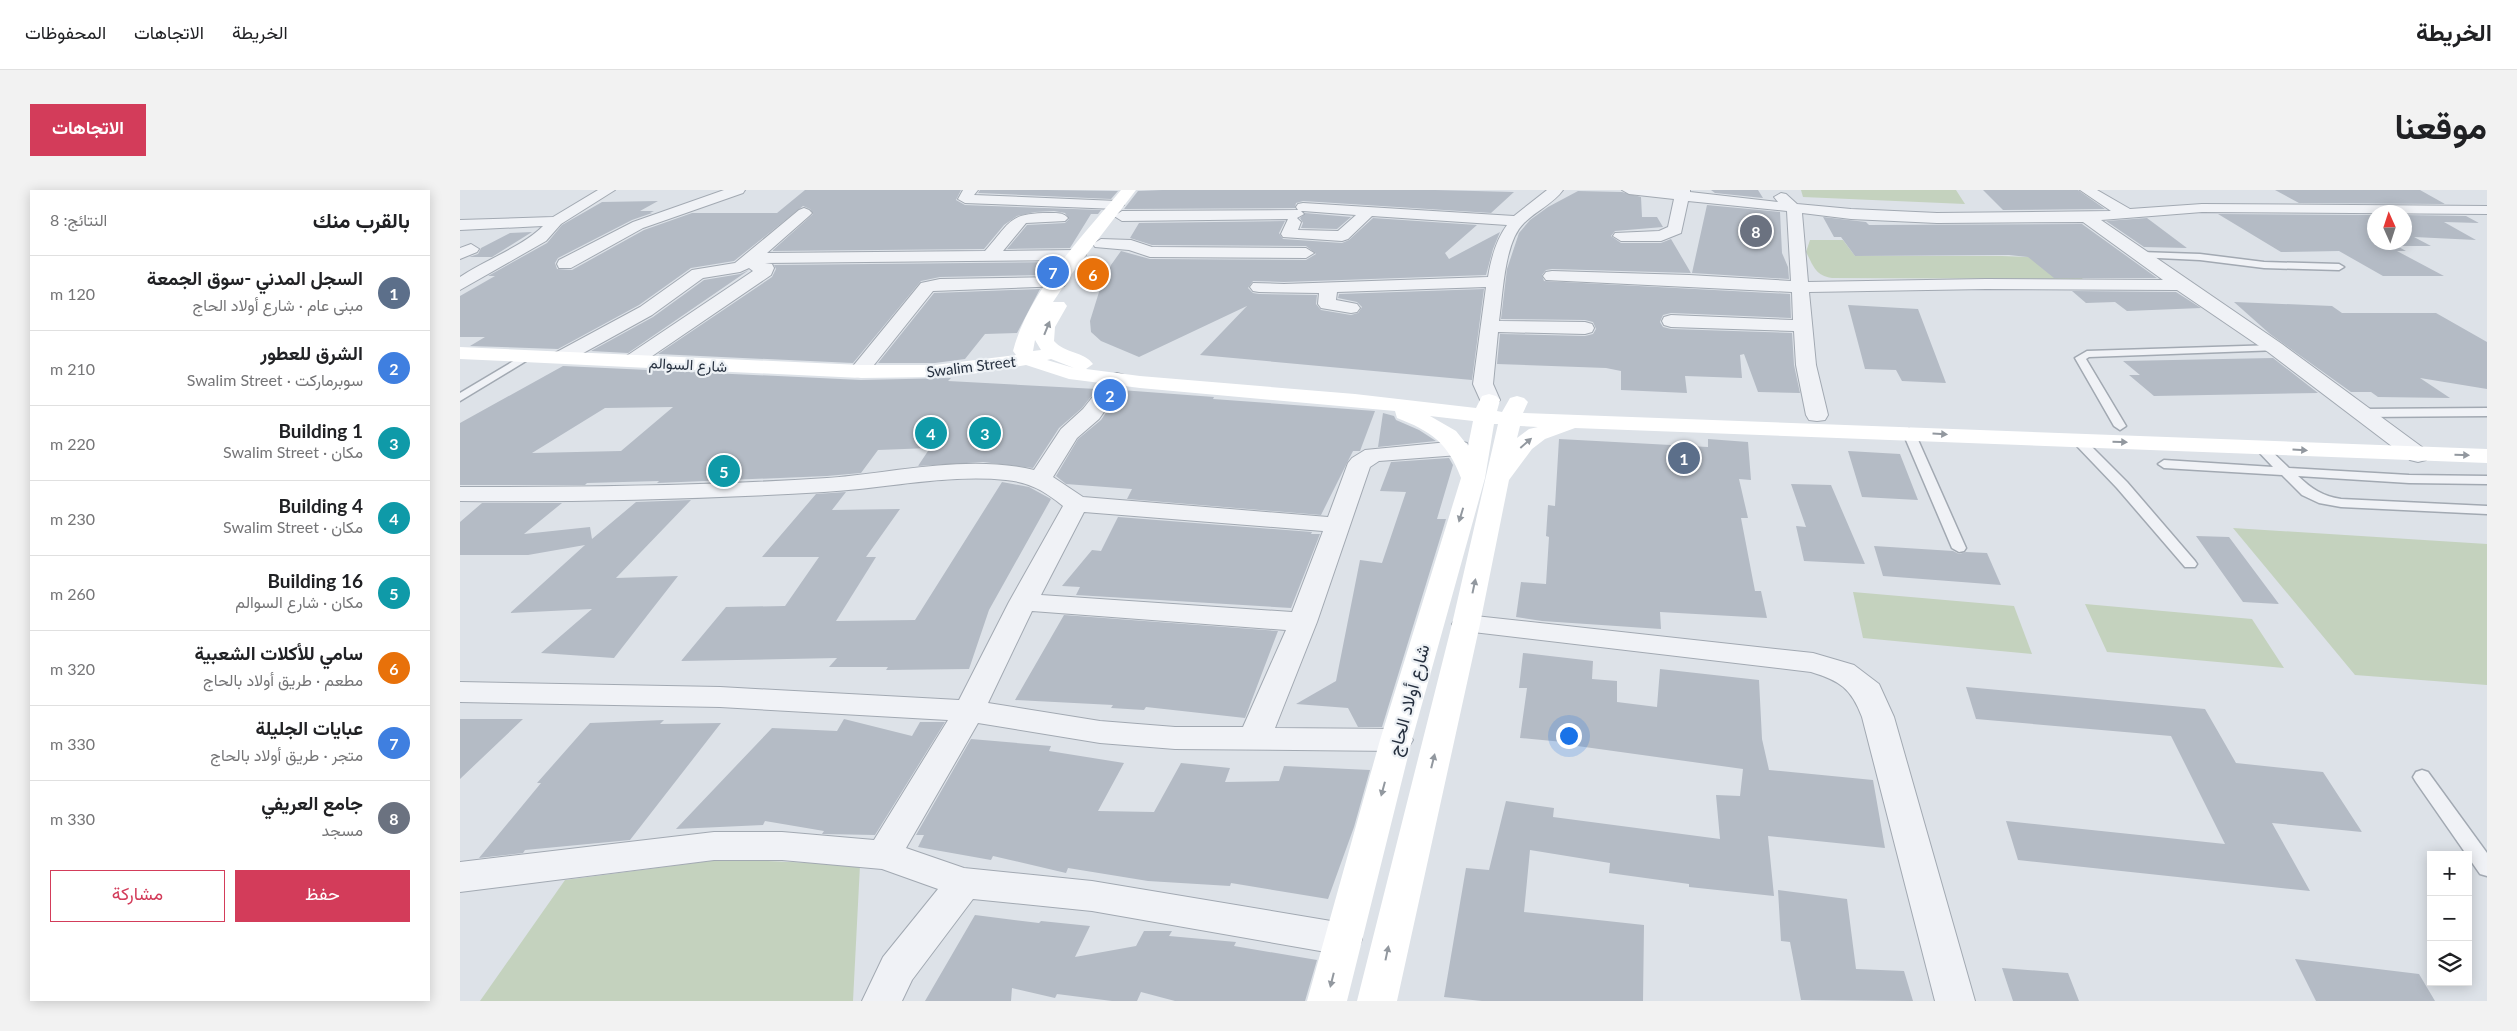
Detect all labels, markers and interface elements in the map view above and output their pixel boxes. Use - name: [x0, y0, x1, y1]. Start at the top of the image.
- text: الخريطة: [2416, 17, 2492, 46]
- text: المحفوظات: [25, 21, 106, 43]
- text: الاتجاهات: [134, 21, 204, 43]
- text: الخريطة: [232, 21, 288, 43]
- button: الاتجاهات: [30, 104, 146, 156]
- text: موقعنا: [2394, 104, 2487, 146]
- north arrow: [2367, 205, 2412, 250]
- text: بالقرب منك: [313, 207, 410, 232]
- text: النتائج: 8: [50, 210, 107, 229]
- pin: 8: [1740, 212, 1772, 250]
- pin: 7: [1037, 253, 1069, 291]
- pin: 6: [1077, 255, 1109, 293]
- text: السجل المدني -سوق الجمعة: [147, 266, 363, 289]
- text: 120 m: [50, 284, 95, 303]
- text: 1: [389, 284, 399, 303]
- text: مبنى عام · شارع أولاد الحاج: [193, 295, 363, 314]
- one-way arrow: [1043, 320, 1051, 335]
- text: الشرق للعطور: [260, 341, 363, 364]
- street label: Swalim Street: [925, 352, 1017, 380]
- street label: شارع السوالم: [648, 353, 728, 378]
- text: 210 m: [50, 359, 95, 378]
- text: 2: [389, 359, 399, 378]
- text: سوبرماركت · Swalim Street: [187, 370, 363, 389]
- pin: 2: [1094, 376, 1126, 414]
- pin: 4: [915, 414, 947, 452]
- pin: 3: [969, 414, 1001, 452]
- text: Building 1: [278, 419, 363, 442]
- one-way arrow: [1932, 431, 1948, 439]
- text: 220 m: [50, 434, 95, 453]
- text: 3: [389, 434, 399, 453]
- one-way arrow: [1520, 437, 1533, 448]
- pin: 1: [1668, 439, 1700, 477]
- one-way arrow: [2112, 439, 2128, 447]
- text: مكان · Swalim Street: [223, 442, 363, 461]
- one-way arrow: [2292, 446, 2308, 454]
- one-way arrow: [2454, 451, 2470, 459]
- pin: 5: [708, 452, 740, 490]
- text: Building 4: [278, 494, 363, 517]
- one-way arrow: [1457, 508, 1465, 523]
- text: 230 m: [50, 509, 95, 528]
- text: 4: [389, 509, 399, 528]
- text: مكان · Swalim Street: [223, 517, 363, 536]
- text: Building 16: [267, 569, 363, 592]
- one-way arrow: [1471, 578, 1479, 594]
- text: 260 m: [50, 584, 95, 603]
- text: 5: [389, 584, 399, 603]
- text: مكان · شارع السوالم: [235, 592, 363, 611]
- text: سامي للأكلات الشعبية: [194, 641, 363, 664]
- street label: شارع أولاد الحاج: [1383, 642, 1435, 759]
- text: 320 m: [50, 659, 95, 678]
- text: 6: [389, 659, 399, 678]
- text: مطعم · طريق أولاد بالحاج: [203, 670, 363, 689]
- text: عبايات الجليلة: [255, 716, 363, 739]
- your location: [1556, 723, 1582, 749]
- text: 330 m: [50, 734, 95, 753]
- text: 7: [389, 734, 399, 753]
- text: متجر · طريق أولاد بالحاج: [210, 745, 363, 764]
- one-way arrow: [1429, 754, 1437, 769]
- one-way arrow: [1379, 782, 1387, 797]
- text: جامع العريفي: [261, 791, 363, 814]
- text: 330 m: [50, 809, 95, 828]
- text: 8: [389, 809, 399, 828]
- text: مسجد: [322, 820, 363, 839]
- map controls: [2427, 851, 2472, 986]
- button: +: [2427, 851, 2472, 896]
- button: مشاركة: [50, 870, 225, 922]
- button: حفظ: [235, 870, 410, 922]
- button: −: [2427, 896, 2472, 941]
- button: layers: [2427, 941, 2472, 986]
- one-way arrow: [1384, 945, 1392, 961]
- one-way arrow: [1328, 973, 1336, 988]

